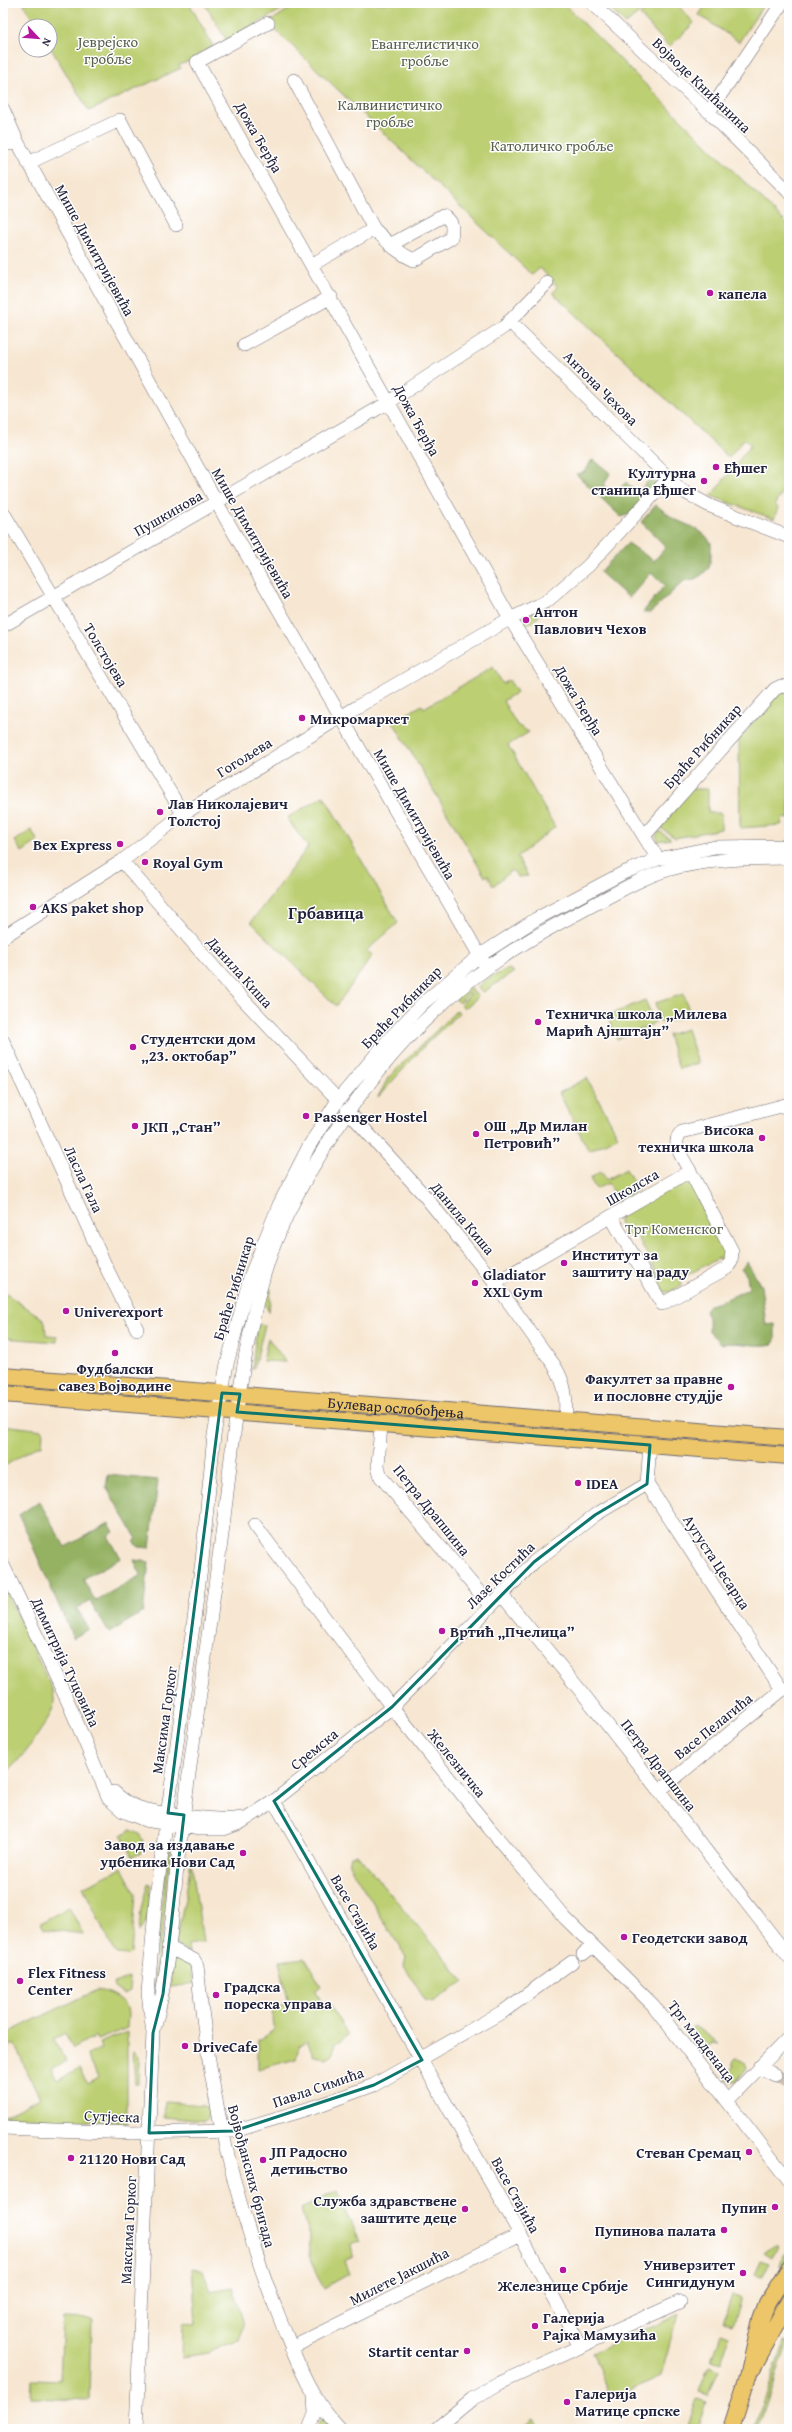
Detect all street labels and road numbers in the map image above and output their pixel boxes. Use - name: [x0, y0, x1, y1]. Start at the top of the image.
- street label: Војводе Книћанина: [648, 32, 756, 138]
- street label: Дожа Ђерђа: [230, 97, 288, 177]
- street label: Мише Димитријевића: [50, 180, 140, 320]
- street label: Антона Чехова: [559, 346, 644, 431]
- street label: Дожа Ђерђа: [388, 379, 446, 460]
- street label: Мише Димитријевића: [207, 464, 299, 603]
- street label: Пушкинова: [130, 484, 207, 541]
- street label: Толстојева: [79, 619, 134, 692]
- street label: Дожа Ђерђа: [549, 660, 609, 740]
- street label: Браће Рибникар: [658, 699, 746, 793]
- street label: Гогољева: [212, 731, 276, 782]
- street label: Мише Димитријевића: [369, 745, 461, 884]
- street label: Данила Киша: [202, 931, 278, 1013]
- street label: Браће Рибникар: [356, 961, 446, 1053]
- street label: Ласла Гала: [59, 1142, 109, 1217]
- street label: Школска: [602, 1163, 663, 1211]
- street label: Данила Киша: [425, 1176, 500, 1260]
- street label: Браће Рибникар: [207, 1233, 259, 1343]
- street label: Булевар ослобођења: [327, 1391, 465, 1423]
- street label: Петра Драпшина: [389, 1460, 476, 1561]
- street label: Аугуста Цесарца: [678, 1510, 756, 1614]
- street label: Лазе Костића: [461, 1536, 540, 1613]
- street label: Димитрија Туцовића: [26, 1593, 106, 1731]
- street label: Максима Горког: [146, 1664, 182, 1775]
- street label: Васе Пелагића: [669, 1687, 757, 1764]
- street label: Петра Драпшина: [616, 1714, 702, 1816]
- street label: Сремска: [286, 1723, 343, 1775]
- street label: Железничка: [422, 1723, 492, 1802]
- street label: Васе Стајића: [326, 1871, 386, 1954]
- street label: Трг младенаца: [663, 1996, 741, 2087]
- street label: Павла Симића: [270, 2061, 367, 2112]
- street label: Војвођанских бригада: [223, 2102, 281, 2250]
- street label: Сутјеска: [84, 2105, 141, 2127]
- street label: Васе Стајића: [487, 2153, 546, 2237]
- street label: Максима Горког: [115, 2175, 141, 2285]
- street label: Милете Јакшића: [346, 2241, 453, 2310]

